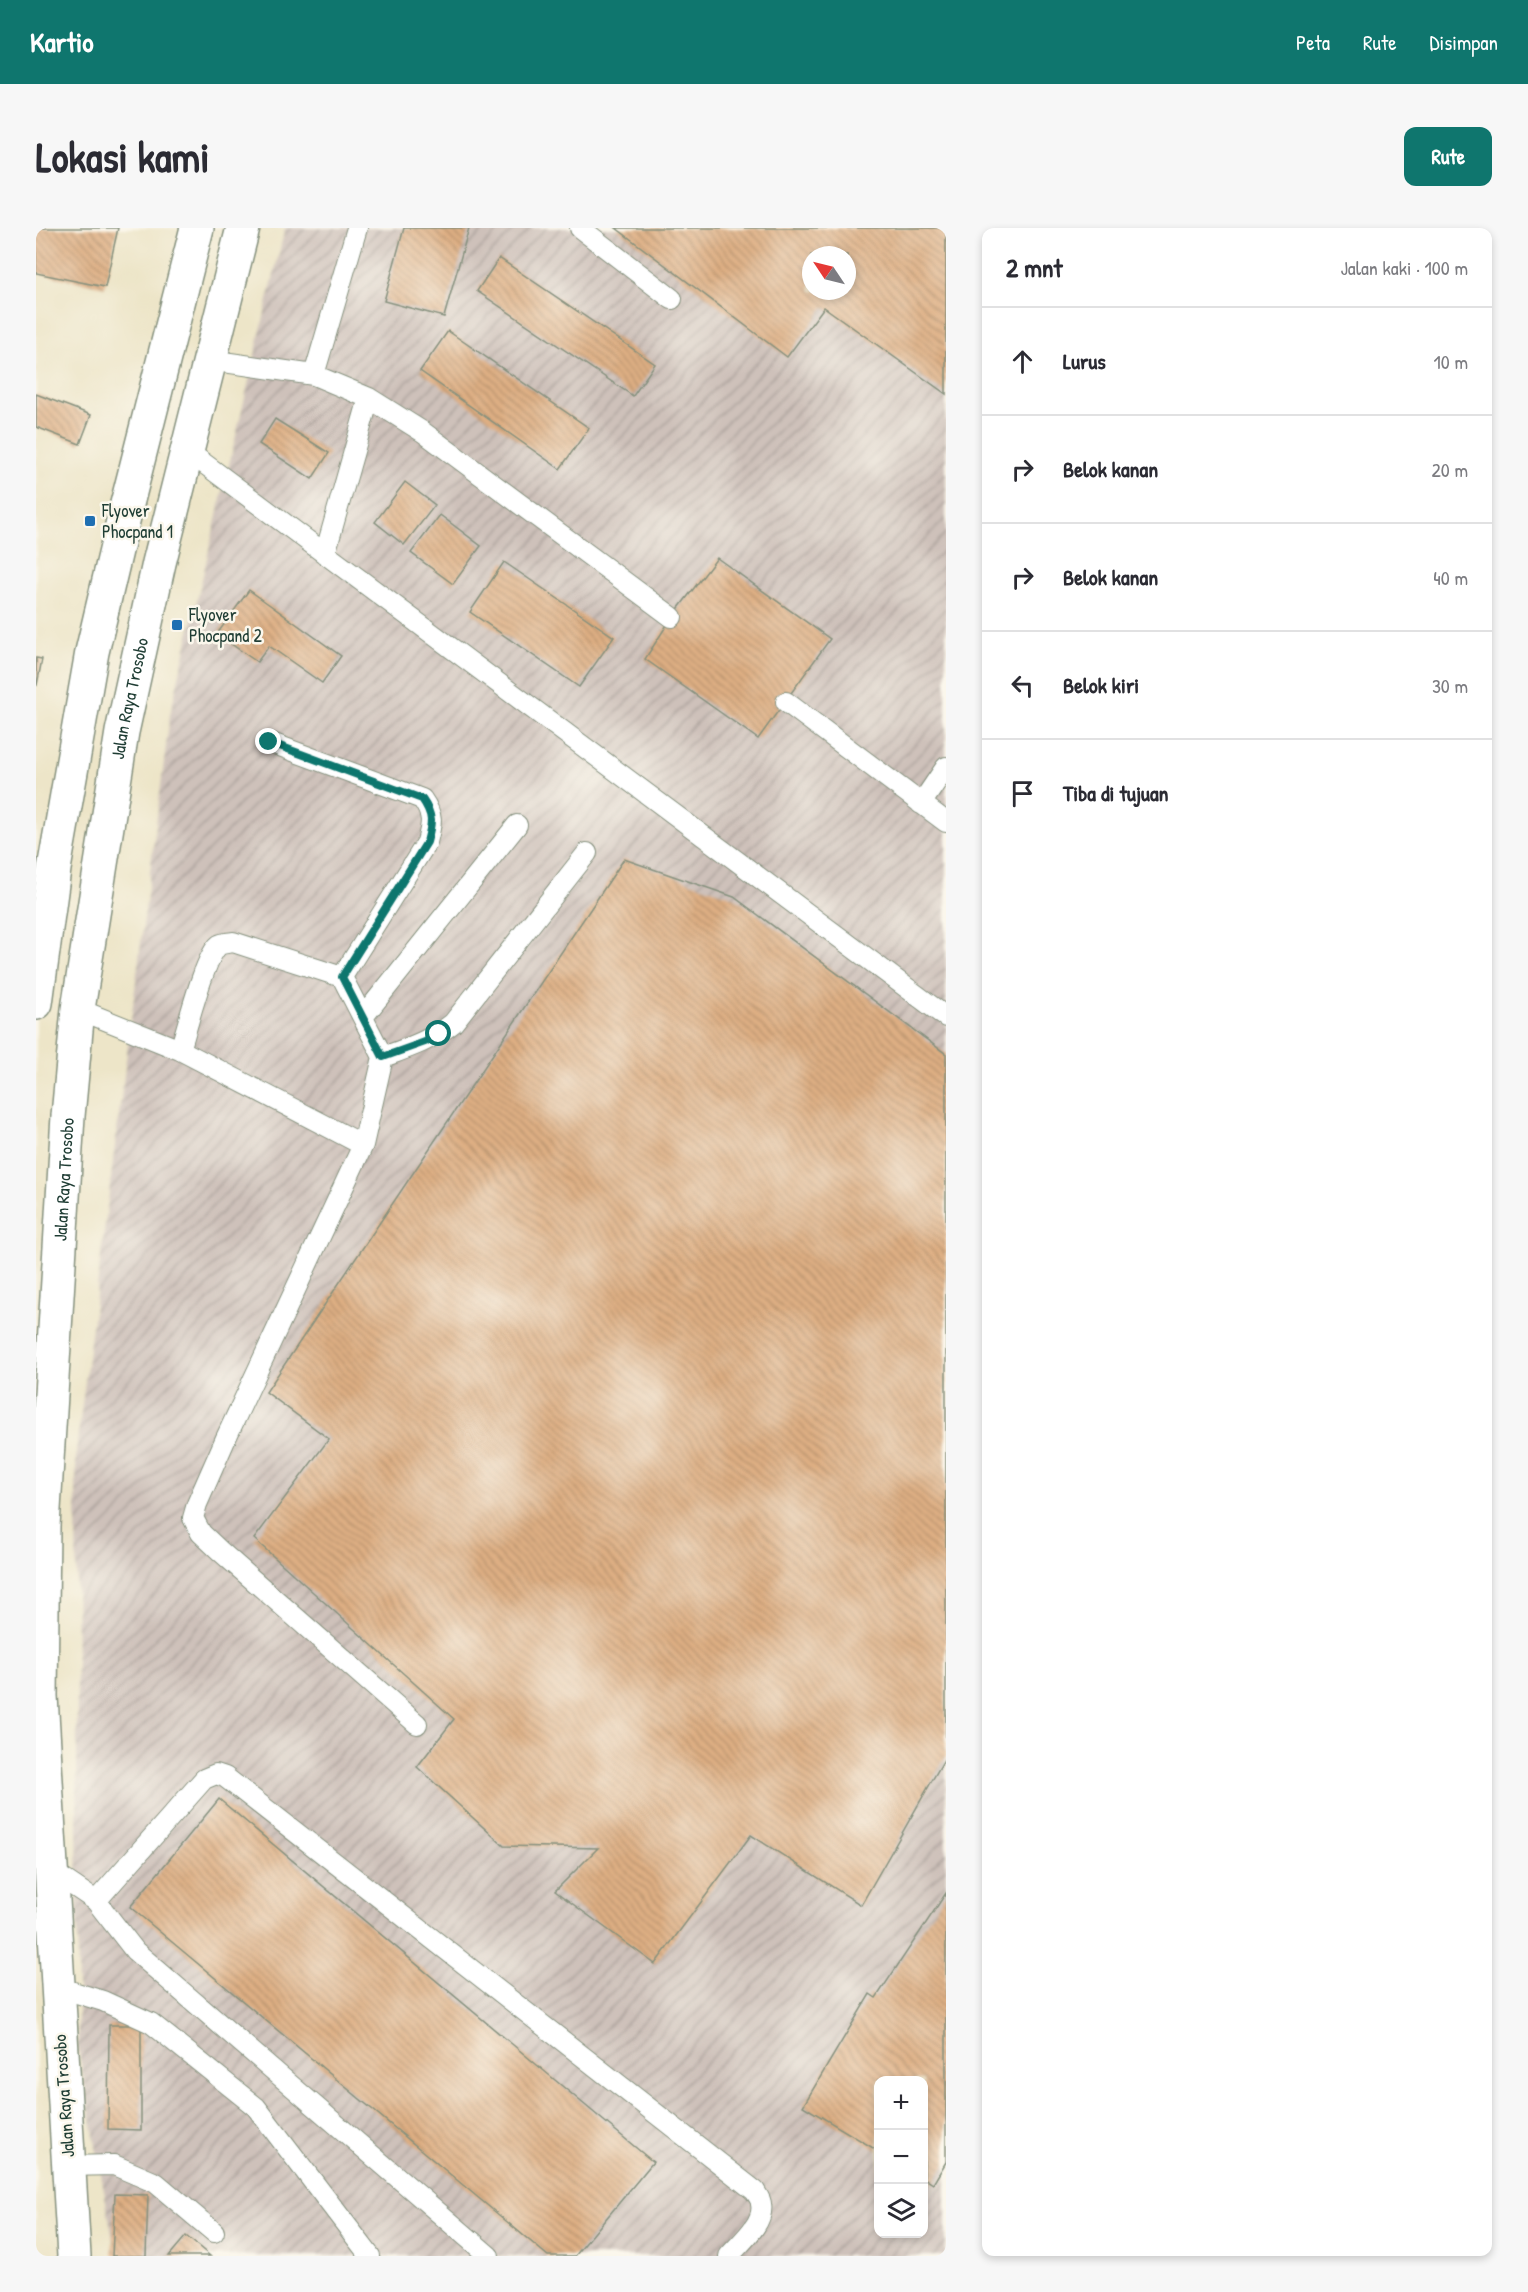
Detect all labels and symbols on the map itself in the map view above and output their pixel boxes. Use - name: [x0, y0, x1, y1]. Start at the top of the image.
- north arrow: [802, 246, 856, 300]
- place label: Flyover Phocpand 1: [101, 498, 173, 544]
- marker: Flyover Phocpand 1: [83, 514, 97, 528]
- place label: Flyover Phocpand 2: [188, 602, 263, 648]
- marker: Flyover Phocpand 2: [170, 618, 184, 632]
- street label: Jalan Raya Trosobo: [105, 635, 154, 761]
- route end: [255, 728, 281, 754]
- route start: [425, 1020, 451, 1046]
- street label: Jalan Raya Trosobo: [47, 1117, 80, 1242]
- street label: Jalan Raya Trosobo: [47, 2034, 80, 2158]

